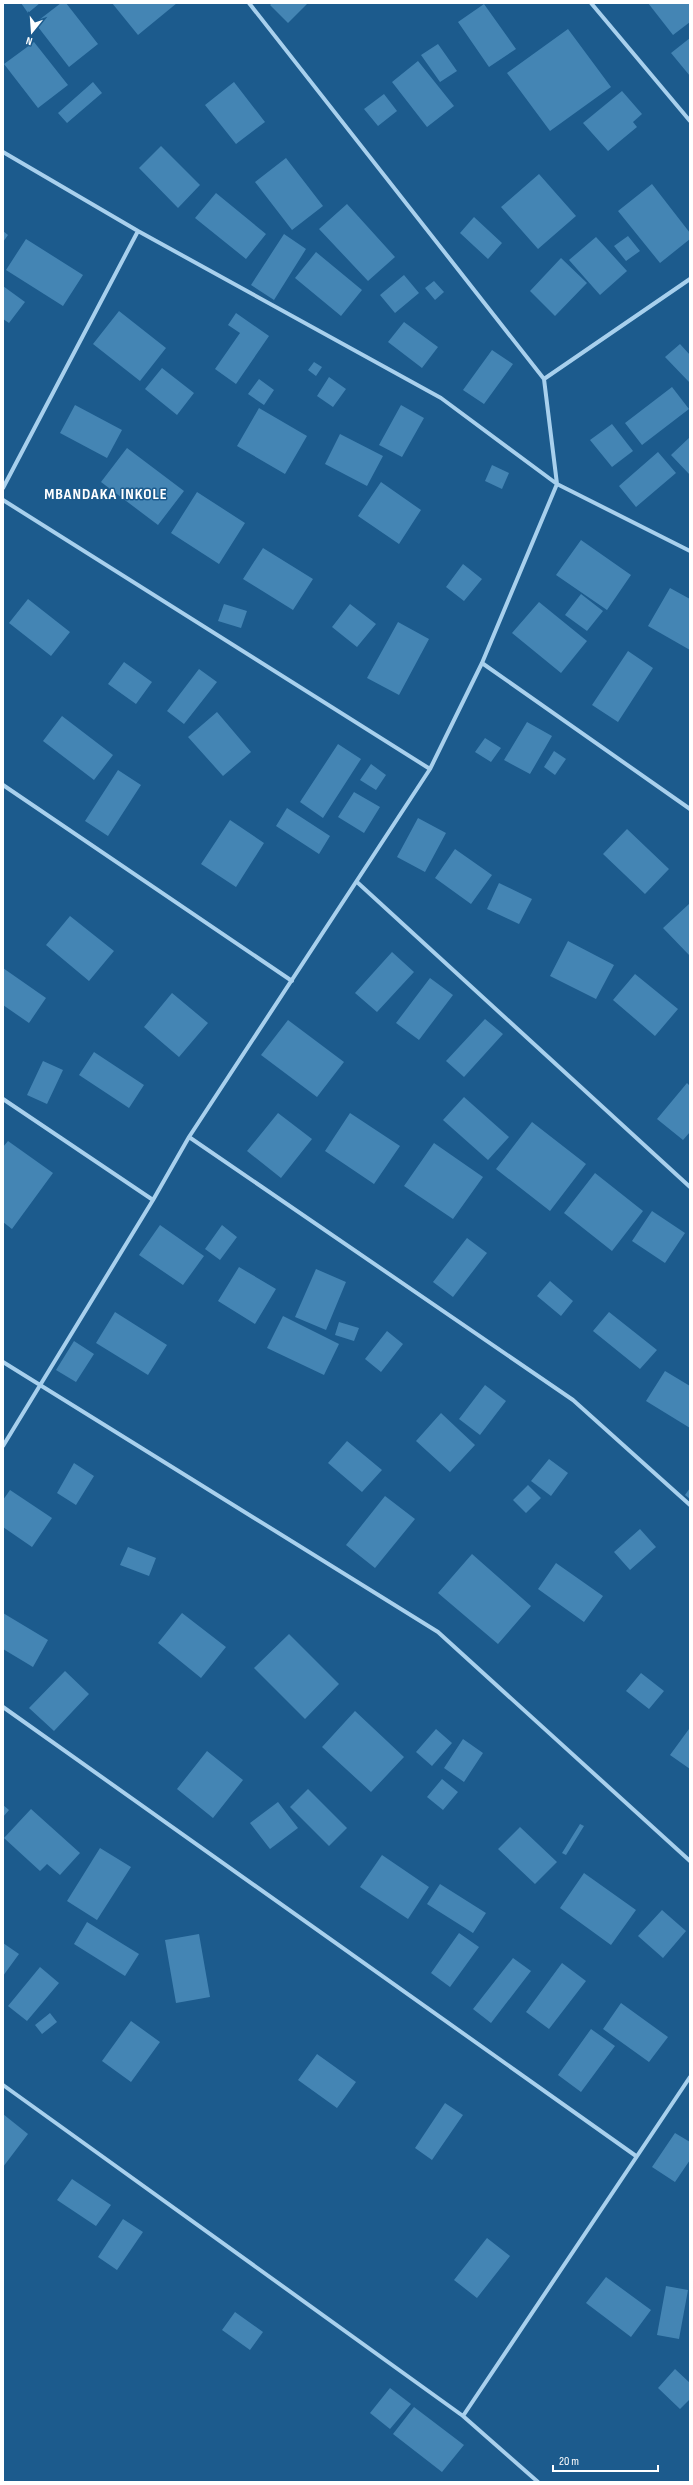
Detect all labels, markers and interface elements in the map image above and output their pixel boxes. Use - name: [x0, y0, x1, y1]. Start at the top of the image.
- north arrow: [12, 12, 52, 52]
- text: N: [24, 34, 34, 48]
- district label: MBANDAKA INKOLE: [44, 485, 168, 504]
- scale bar: [553, 2447, 658, 2473]
- text: 20 m: [559, 2454, 579, 2469]

